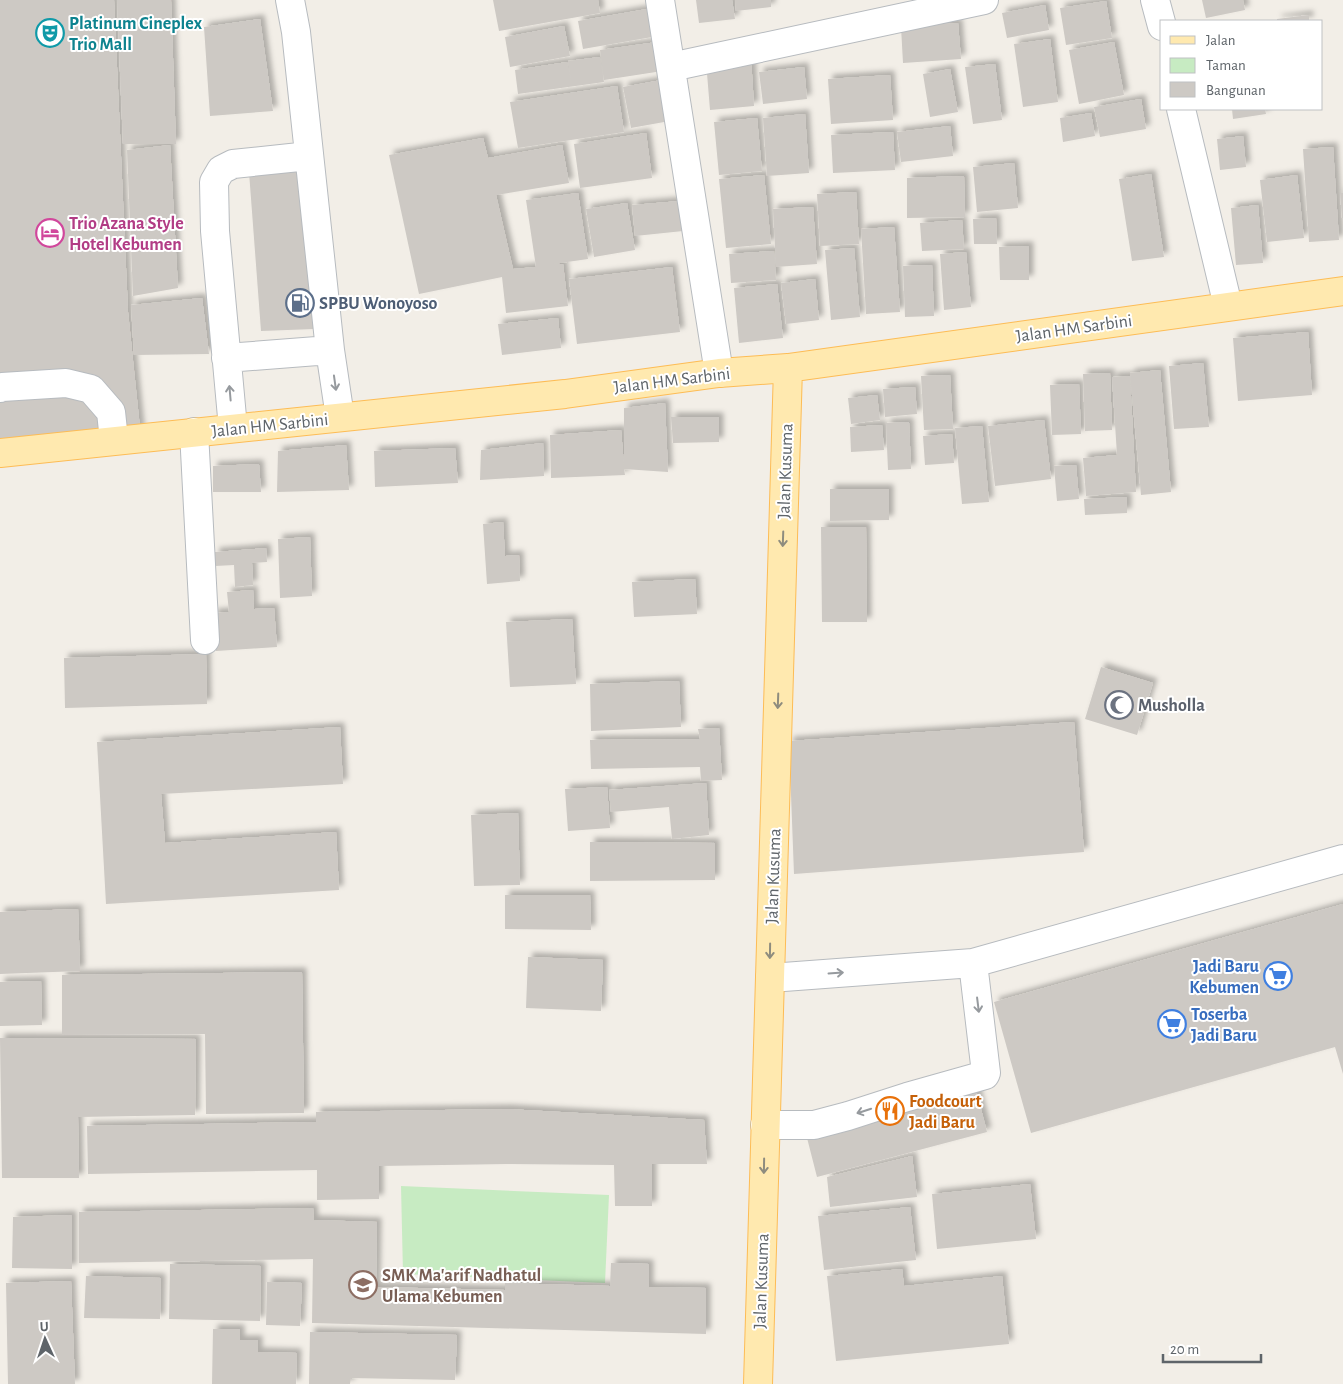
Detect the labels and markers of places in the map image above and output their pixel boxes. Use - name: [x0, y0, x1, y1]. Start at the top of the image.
- place label: Platinum Cineplex Trio Mall: [69, 15, 203, 54]
- theatre icon: Platinum Cineplex Trio Mall: [35, 18, 65, 48]
- place label: Trio Azana Style Hotel Kebumen: [69, 215, 184, 254]
- hotel icon: Trio Azana Style Hotel Kebumen: [35, 218, 65, 248]
- fuel station icon: SPBU Wonoyoso: [285, 288, 315, 318]
- place label: SPBU Wonoyoso: [319, 295, 438, 313]
- mosque icon: Musholla: [1104, 690, 1134, 720]
- place label: Musholla: [1138, 697, 1205, 715]
- place label: Jadi Baru Kebumen: [1189, 958, 1260, 997]
- supermarket icon: Jadi Baru Kebumen: [1263, 961, 1293, 991]
- place label: Toserba Jadi Baru: [1191, 1006, 1258, 1045]
- supermarket icon: Toserba Jadi Baru: [1157, 1009, 1187, 1039]
- place label: Foodcourt Jadi Baru: [909, 1093, 982, 1132]
- restaurant icon: Foodcourt Jadi Baru: [875, 1096, 905, 1126]
- place label: SMK Ma'arif Nadhatul Ulama Kebumen: [382, 1267, 541, 1306]
- school or university icon: SMK Ma'arif Nadhatul Ulama Kebumen: [348, 1270, 378, 1300]

